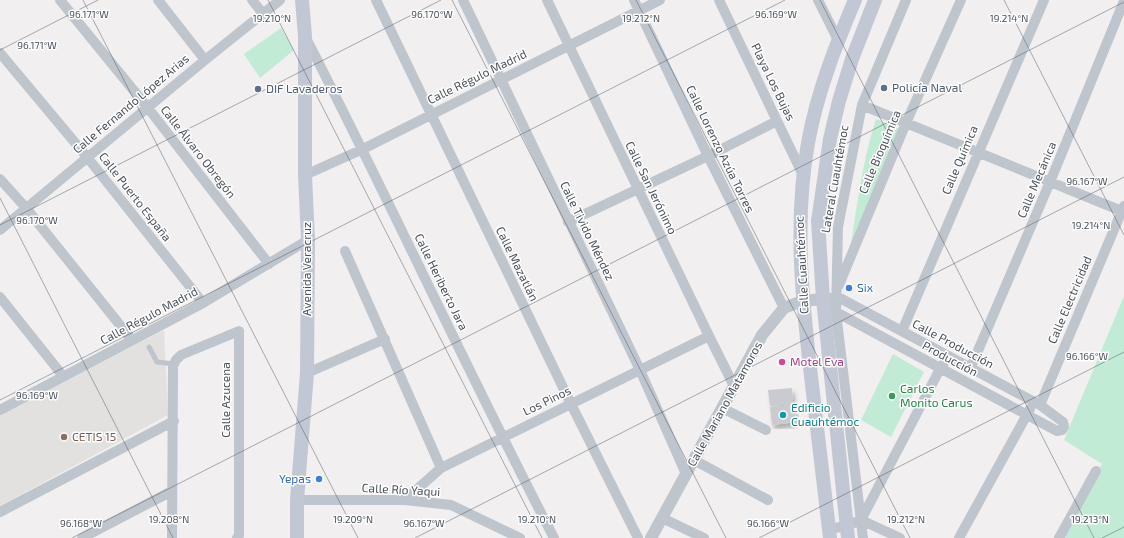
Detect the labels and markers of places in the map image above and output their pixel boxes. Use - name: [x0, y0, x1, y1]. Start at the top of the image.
- place label: Policía Naval: [892, 80, 962, 94]
- place label: DIF Lavaderos: [266, 81, 343, 95]
- marker: Policía Naval: [879, 83, 889, 93]
- marker: DIF Lavaderos: [253, 84, 263, 94]
- place label: Six: [857, 280, 874, 294]
- marker: Six: [844, 283, 854, 293]
- place label: Motel Eva: [790, 354, 844, 368]
- marker: Motel Eva: [777, 357, 787, 367]
- place label: Carlos Monito Carus: [900, 381, 973, 409]
- marker: Carlos Monito Carus: [887, 391, 897, 401]
- place label: Edificio Cuauhtémoc: [791, 400, 859, 428]
- marker: Edificio Cuauhtémoc: [778, 410, 788, 420]
- place label: CETIS 15: [72, 429, 116, 443]
- marker: CETIS 15: [59, 432, 69, 442]
- place label: Yepas: [279, 471, 311, 485]
- marker: Yepas: [314, 474, 324, 484]

